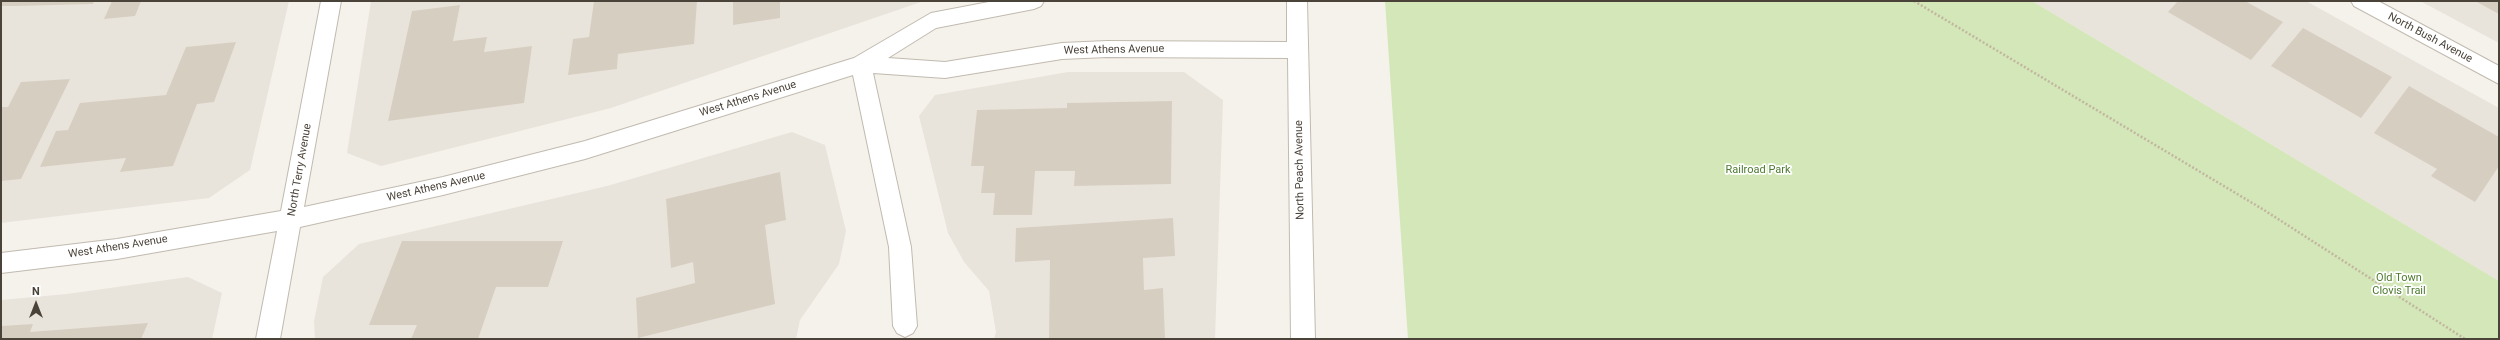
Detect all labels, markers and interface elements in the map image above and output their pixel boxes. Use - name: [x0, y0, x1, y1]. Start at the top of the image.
- street label: North Bush Avenue: [2385, 10, 2475, 66]
- street label: West Athens Avenue: [1064, 43, 1164, 57]
- street label: West Athens Avenue: [698, 78, 798, 120]
- street label: North Peach Avenue: [1293, 120, 1307, 220]
- street label: North Terry Avenue: [285, 123, 315, 217]
- park label: Railroad Park: [1725, 163, 1791, 177]
- street label: West Athens Avenue: [386, 169, 486, 205]
- street label: West Athens Avenue: [67, 233, 169, 261]
- park label: Old Town Clovis Trail: [2372, 271, 2426, 297]
- north arrow: [16, 284, 56, 324]
- text: N: [32, 285, 40, 298]

